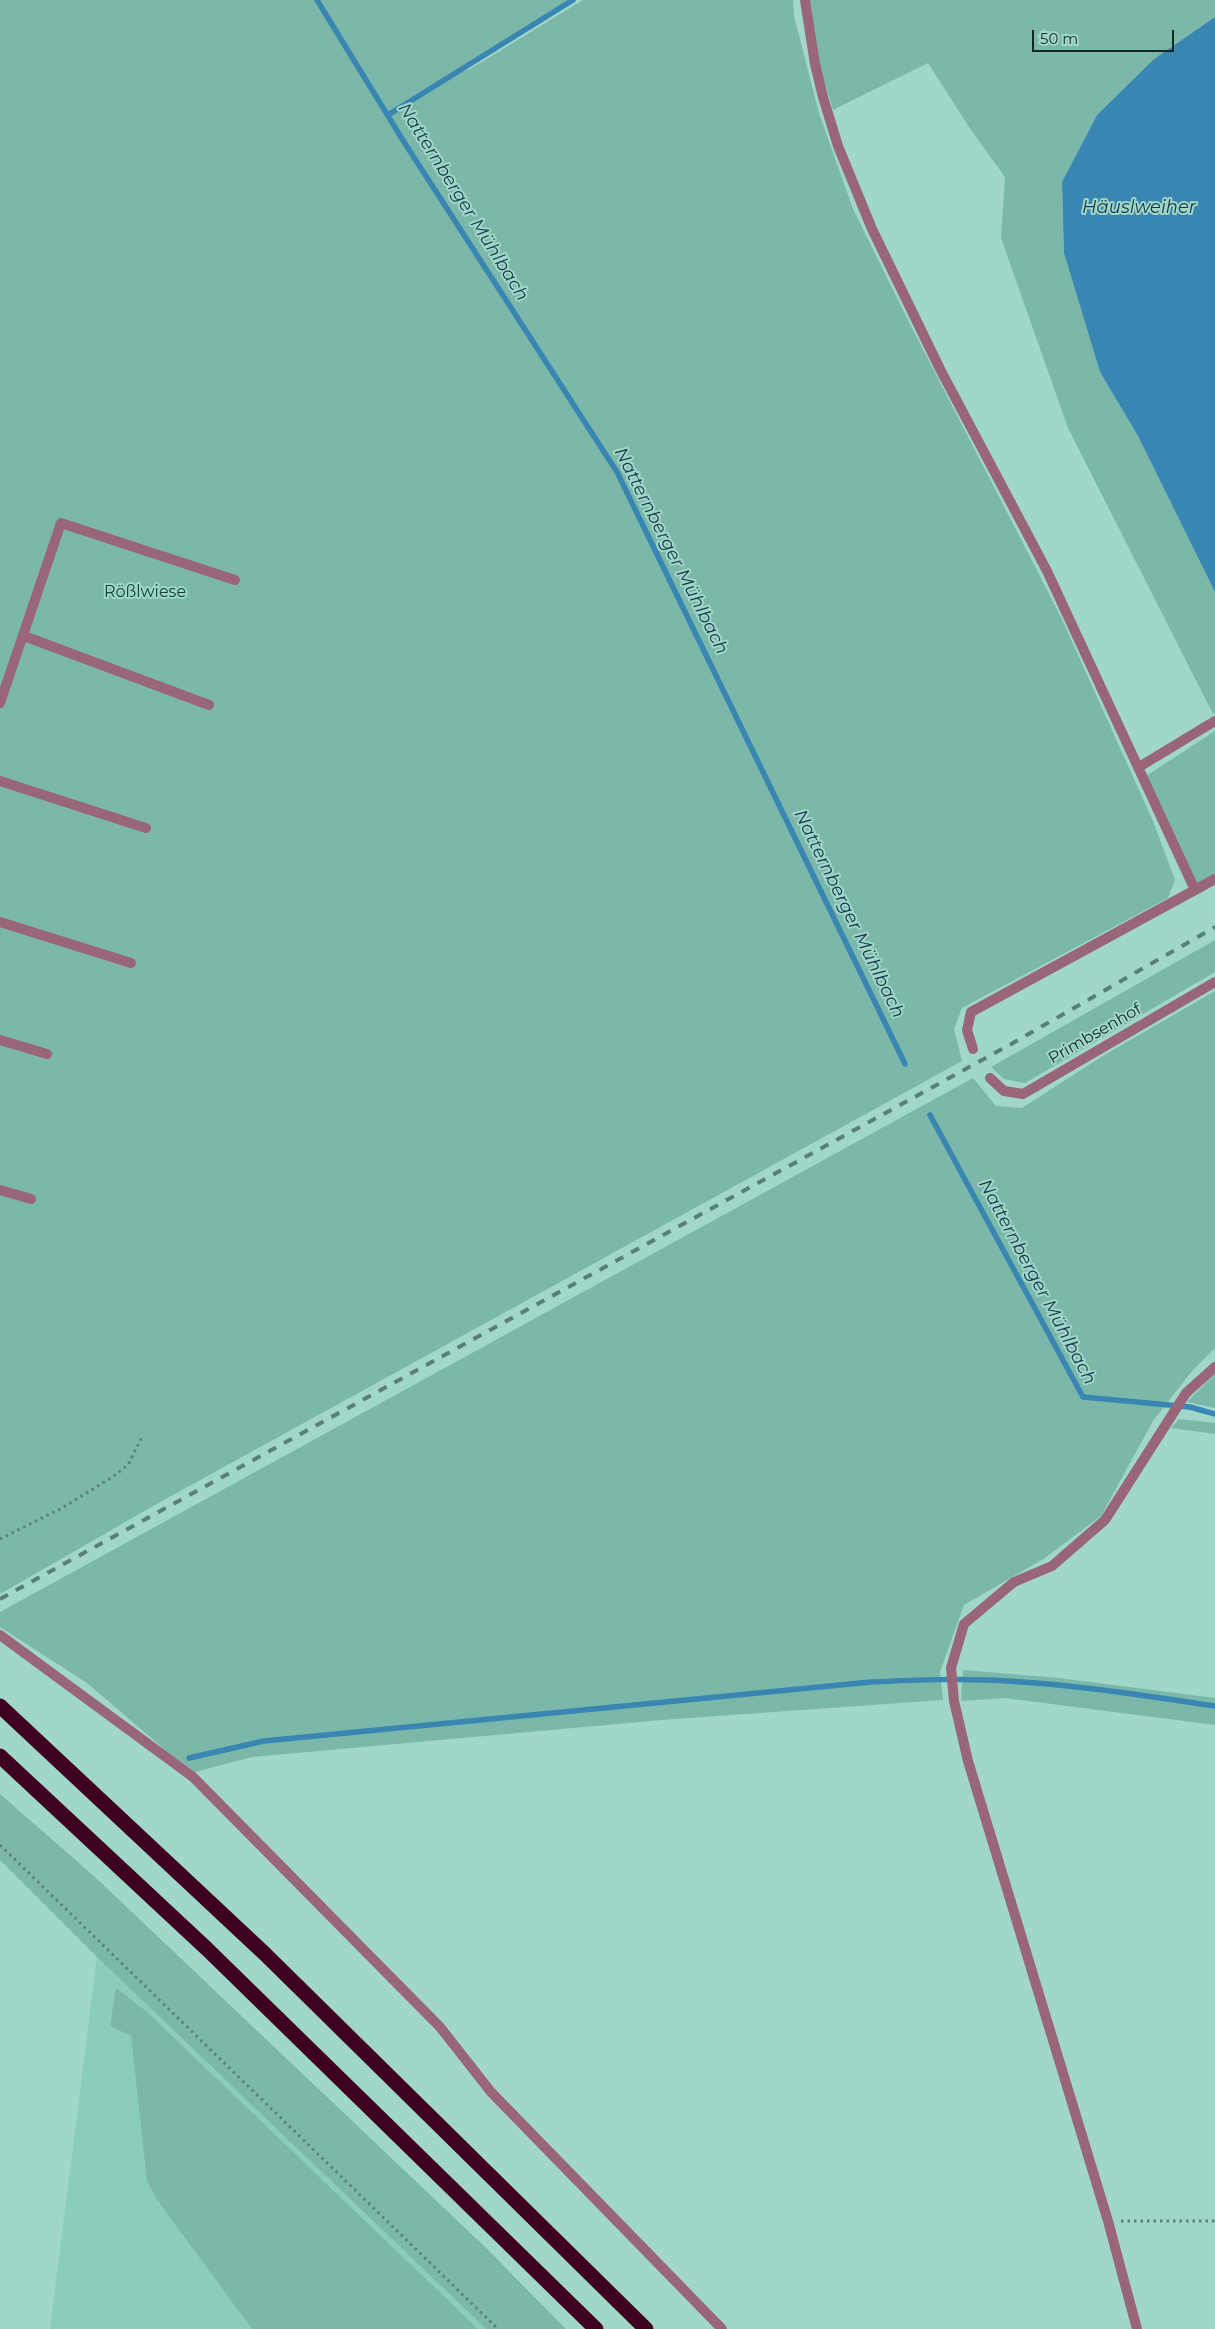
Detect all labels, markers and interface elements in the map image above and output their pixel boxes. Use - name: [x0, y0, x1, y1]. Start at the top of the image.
- scale bar: [1035, 20, 1178, 52]
- text: 50 m: [1040, 29, 1078, 48]
- water label: Natternberger Mühlbach: [393, 99, 533, 305]
- water label: Häuslweiher: [1082, 197, 1196, 219]
- water label: Natternberger Mühlbach: [609, 444, 733, 658]
- park label: Rößlwiese: [104, 582, 186, 602]
- water label: Natternberger Mühlbach: [789, 806, 909, 1022]
- street label: Primbsenhof: [1045, 1000, 1145, 1068]
- water label: Natternberger Mühlbach: [974, 1176, 1100, 1388]

